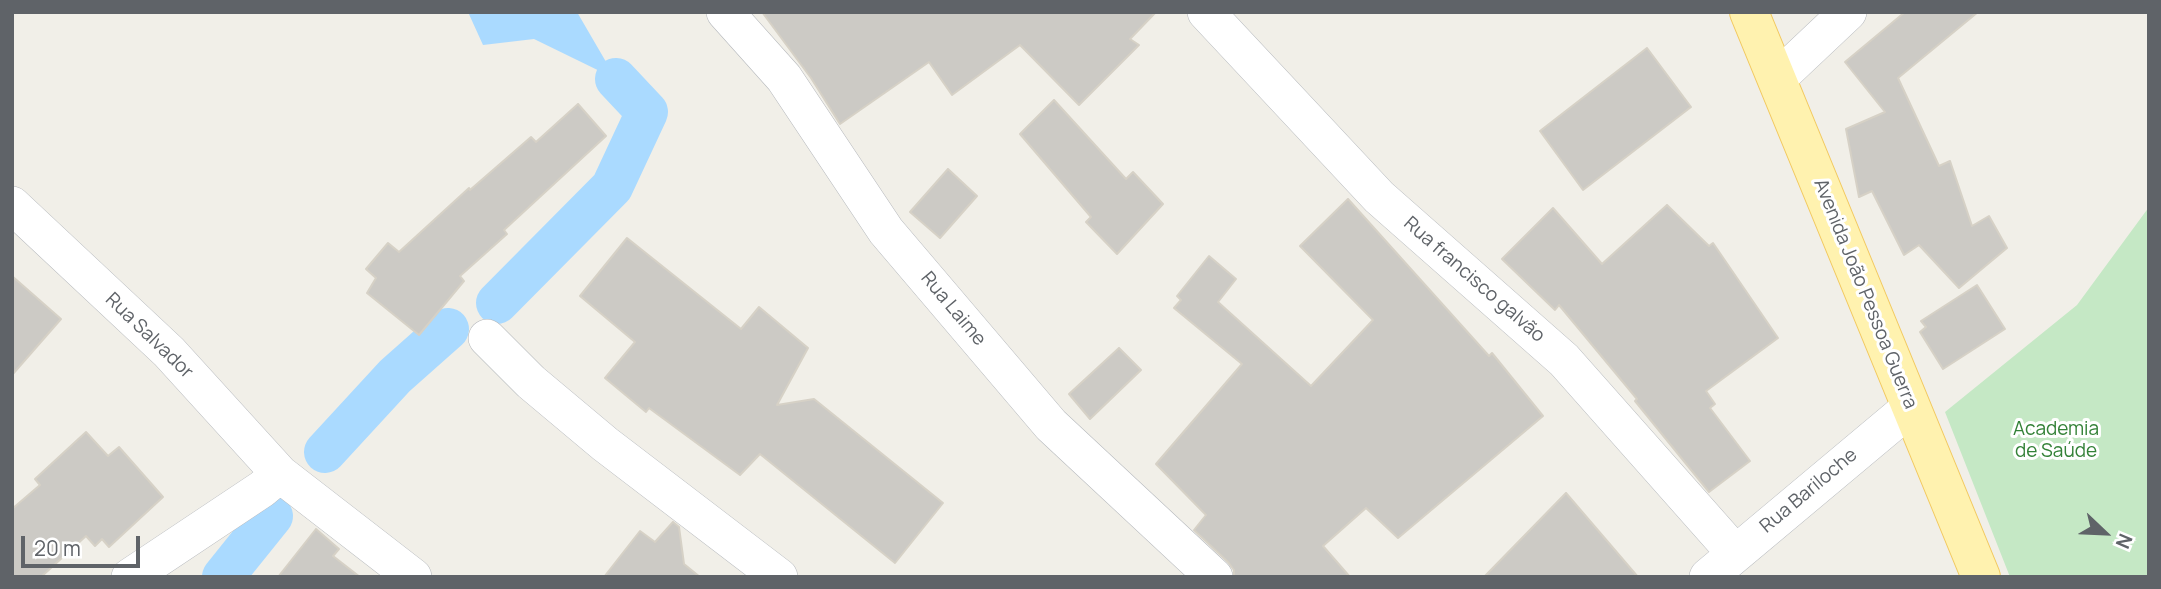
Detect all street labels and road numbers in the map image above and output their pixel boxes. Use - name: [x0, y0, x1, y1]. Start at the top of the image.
- street label: Avenida João Pessoa Guerra: [1808, 176, 1922, 412]
- street label: Rua francisco galvão: [1399, 212, 1549, 348]
- street label: Rua Laime: [916, 267, 990, 351]
- street label: Rua Salvador: [100, 288, 198, 384]
- street label: Rua Bariloche: [1756, 444, 1862, 538]

